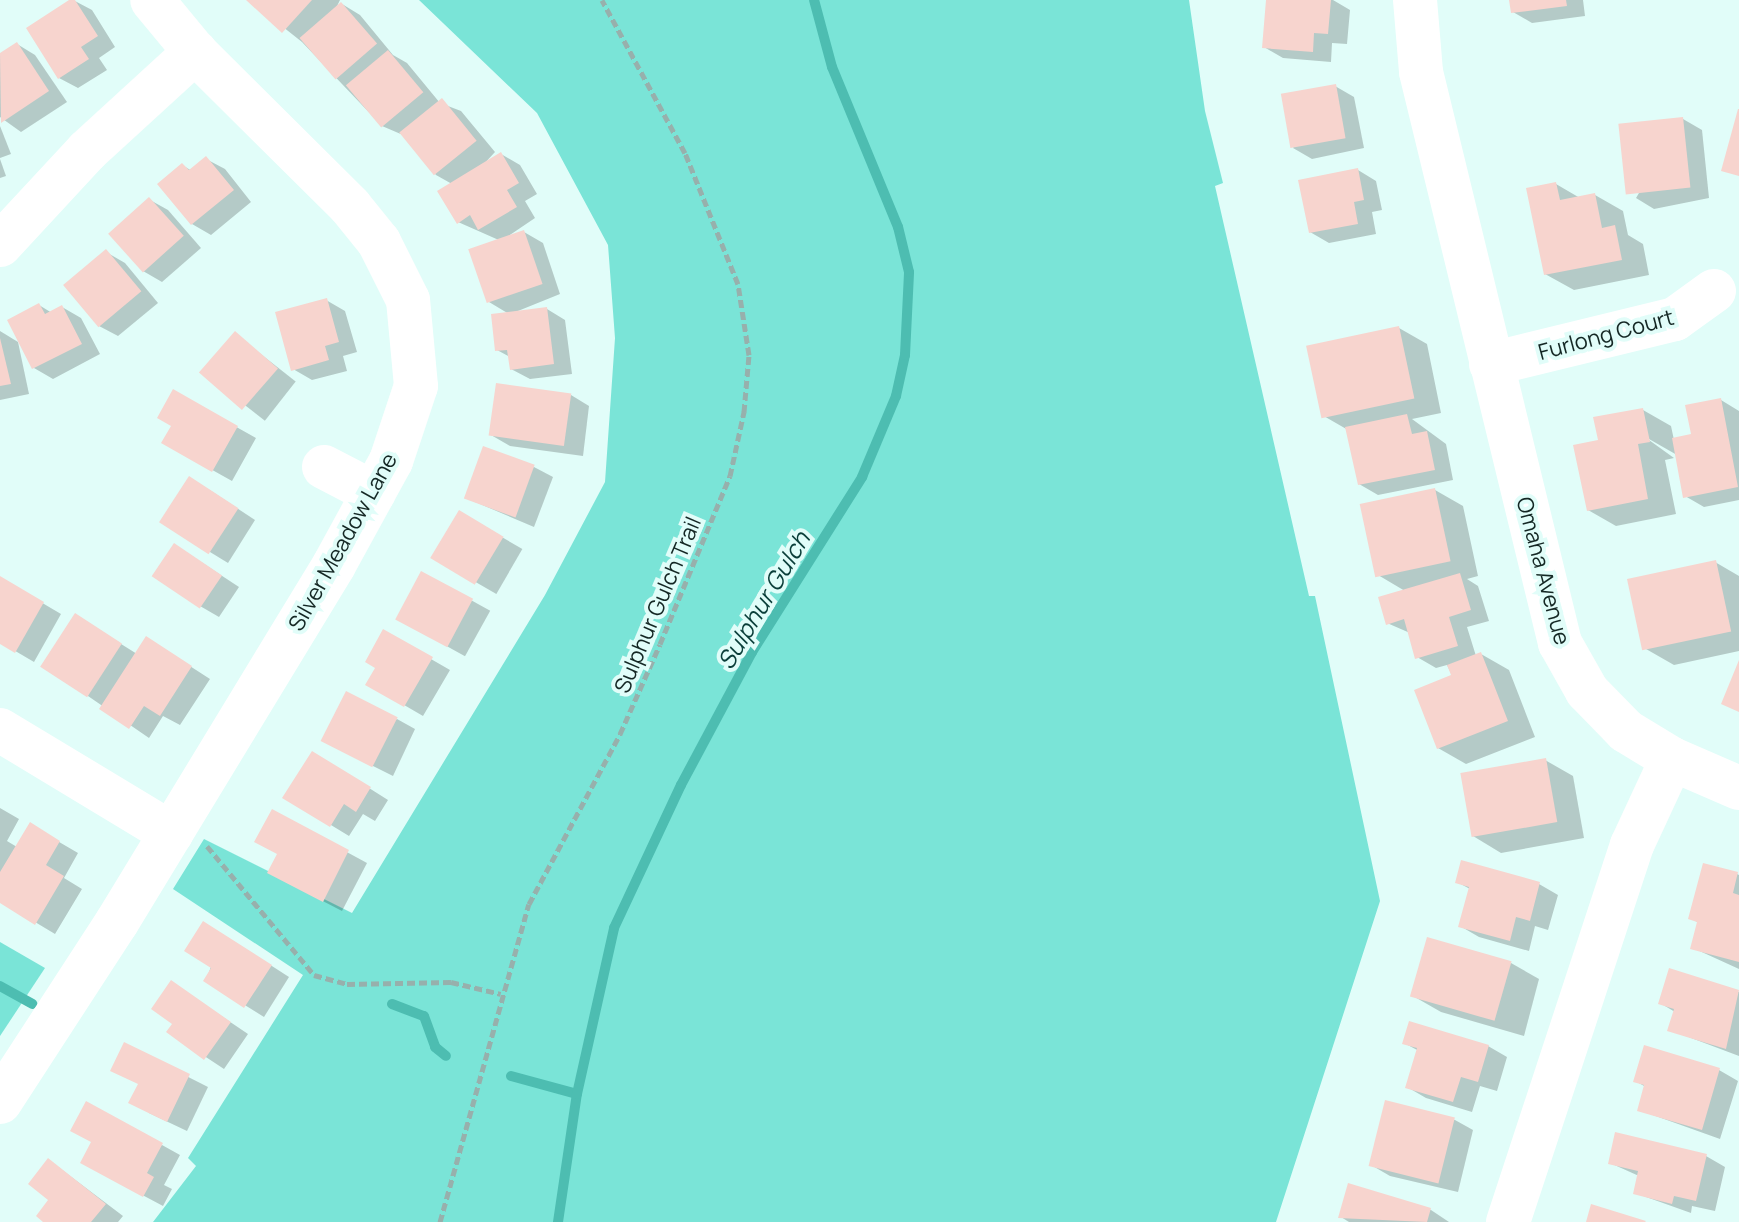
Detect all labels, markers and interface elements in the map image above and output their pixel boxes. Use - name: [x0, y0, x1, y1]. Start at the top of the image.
- street label: Furlong Court: [1535, 304, 1677, 366]
- street label: Silver Meadow Lane: [283, 448, 403, 636]
- street label: Omaha Avenue: [1511, 494, 1575, 648]
- street label: Sulphur Gulch Trail: [609, 513, 707, 697]
- water label: Sulphur Gulch: [711, 526, 815, 674]

